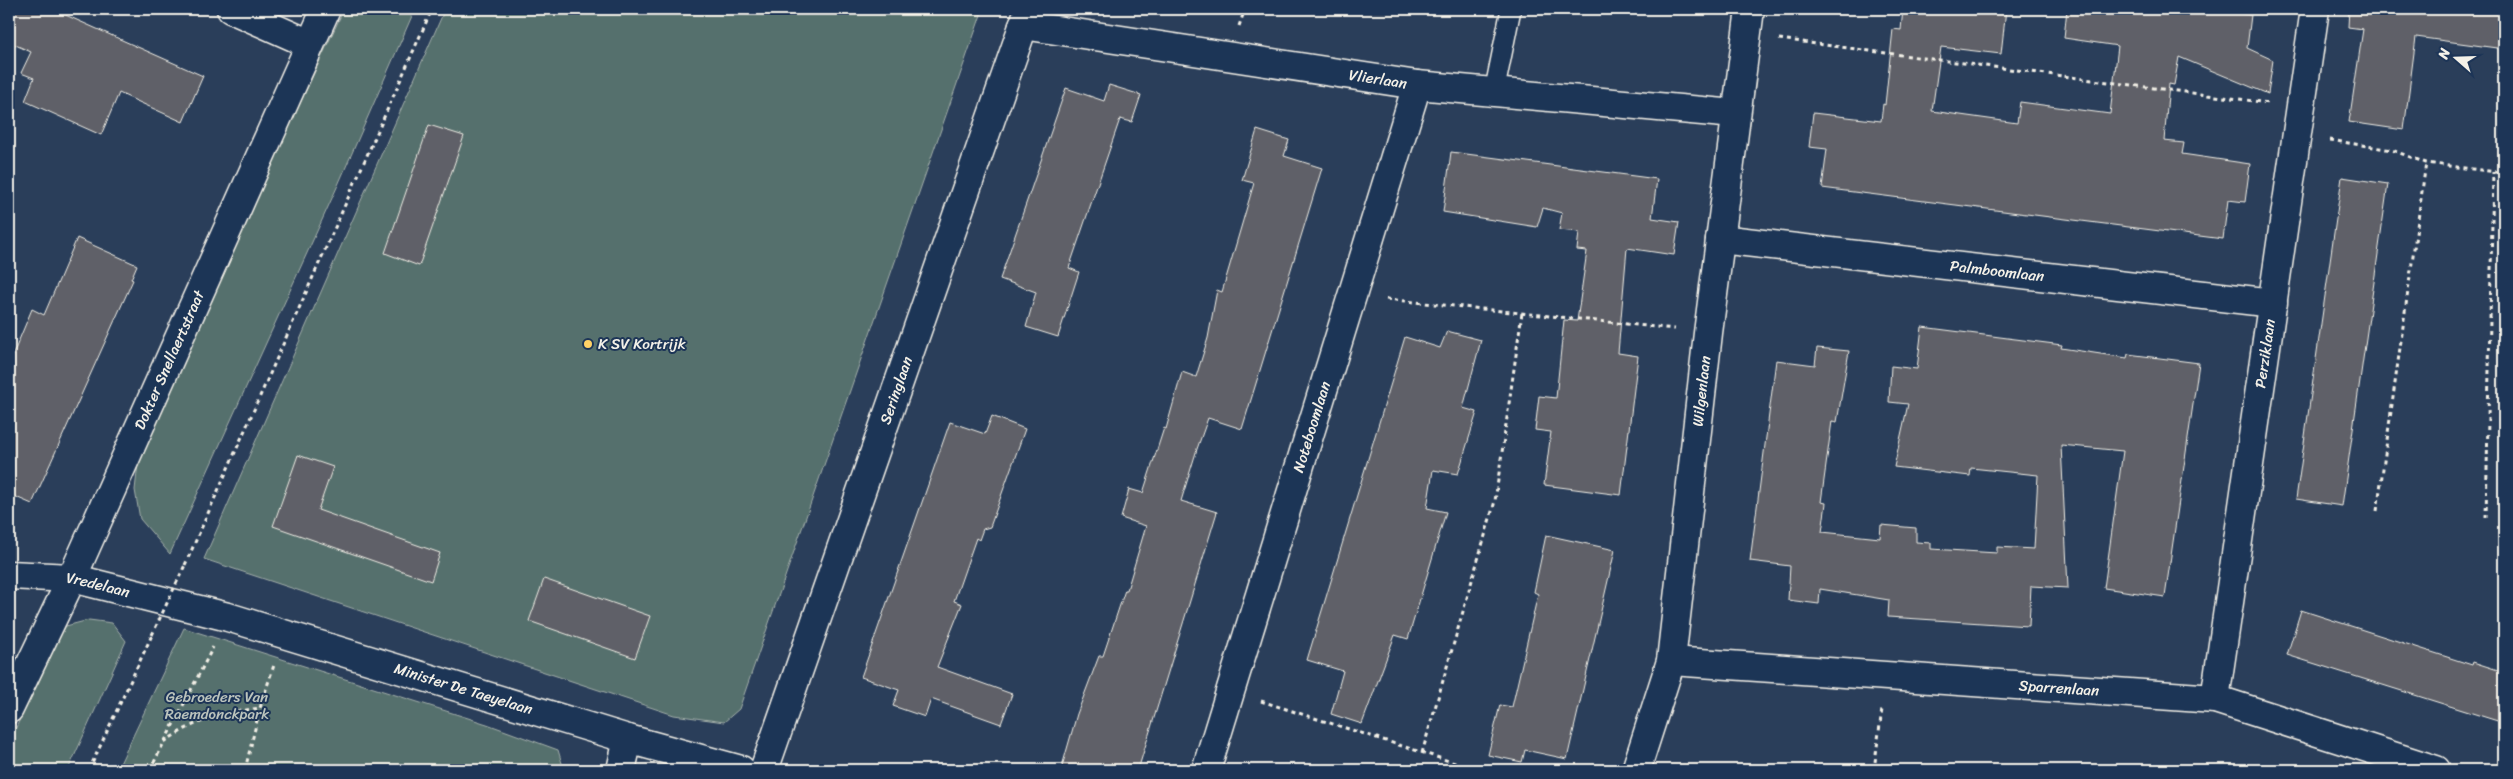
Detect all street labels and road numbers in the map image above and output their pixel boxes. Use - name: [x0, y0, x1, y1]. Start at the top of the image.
- street label: Vlierlaan: [1347, 62, 1409, 96]
- street label: Palmboomlaan: [1949, 253, 2046, 289]
- street label: Dokter Snellaertstraat: [127, 285, 212, 434]
- street label: Perziklaan: [2247, 317, 2283, 390]
- street label: Seringlaan: [872, 353, 920, 428]
- street label: Wilgenlaan: [1685, 355, 1718, 428]
- street label: Noteboomlaan: [1285, 378, 1338, 476]
- street label: Vredelaan: [66, 565, 133, 605]
- street label: Minister De Taeyelaan: [391, 655, 536, 722]
- street label: Sparrenlaan: [2018, 672, 2100, 704]

